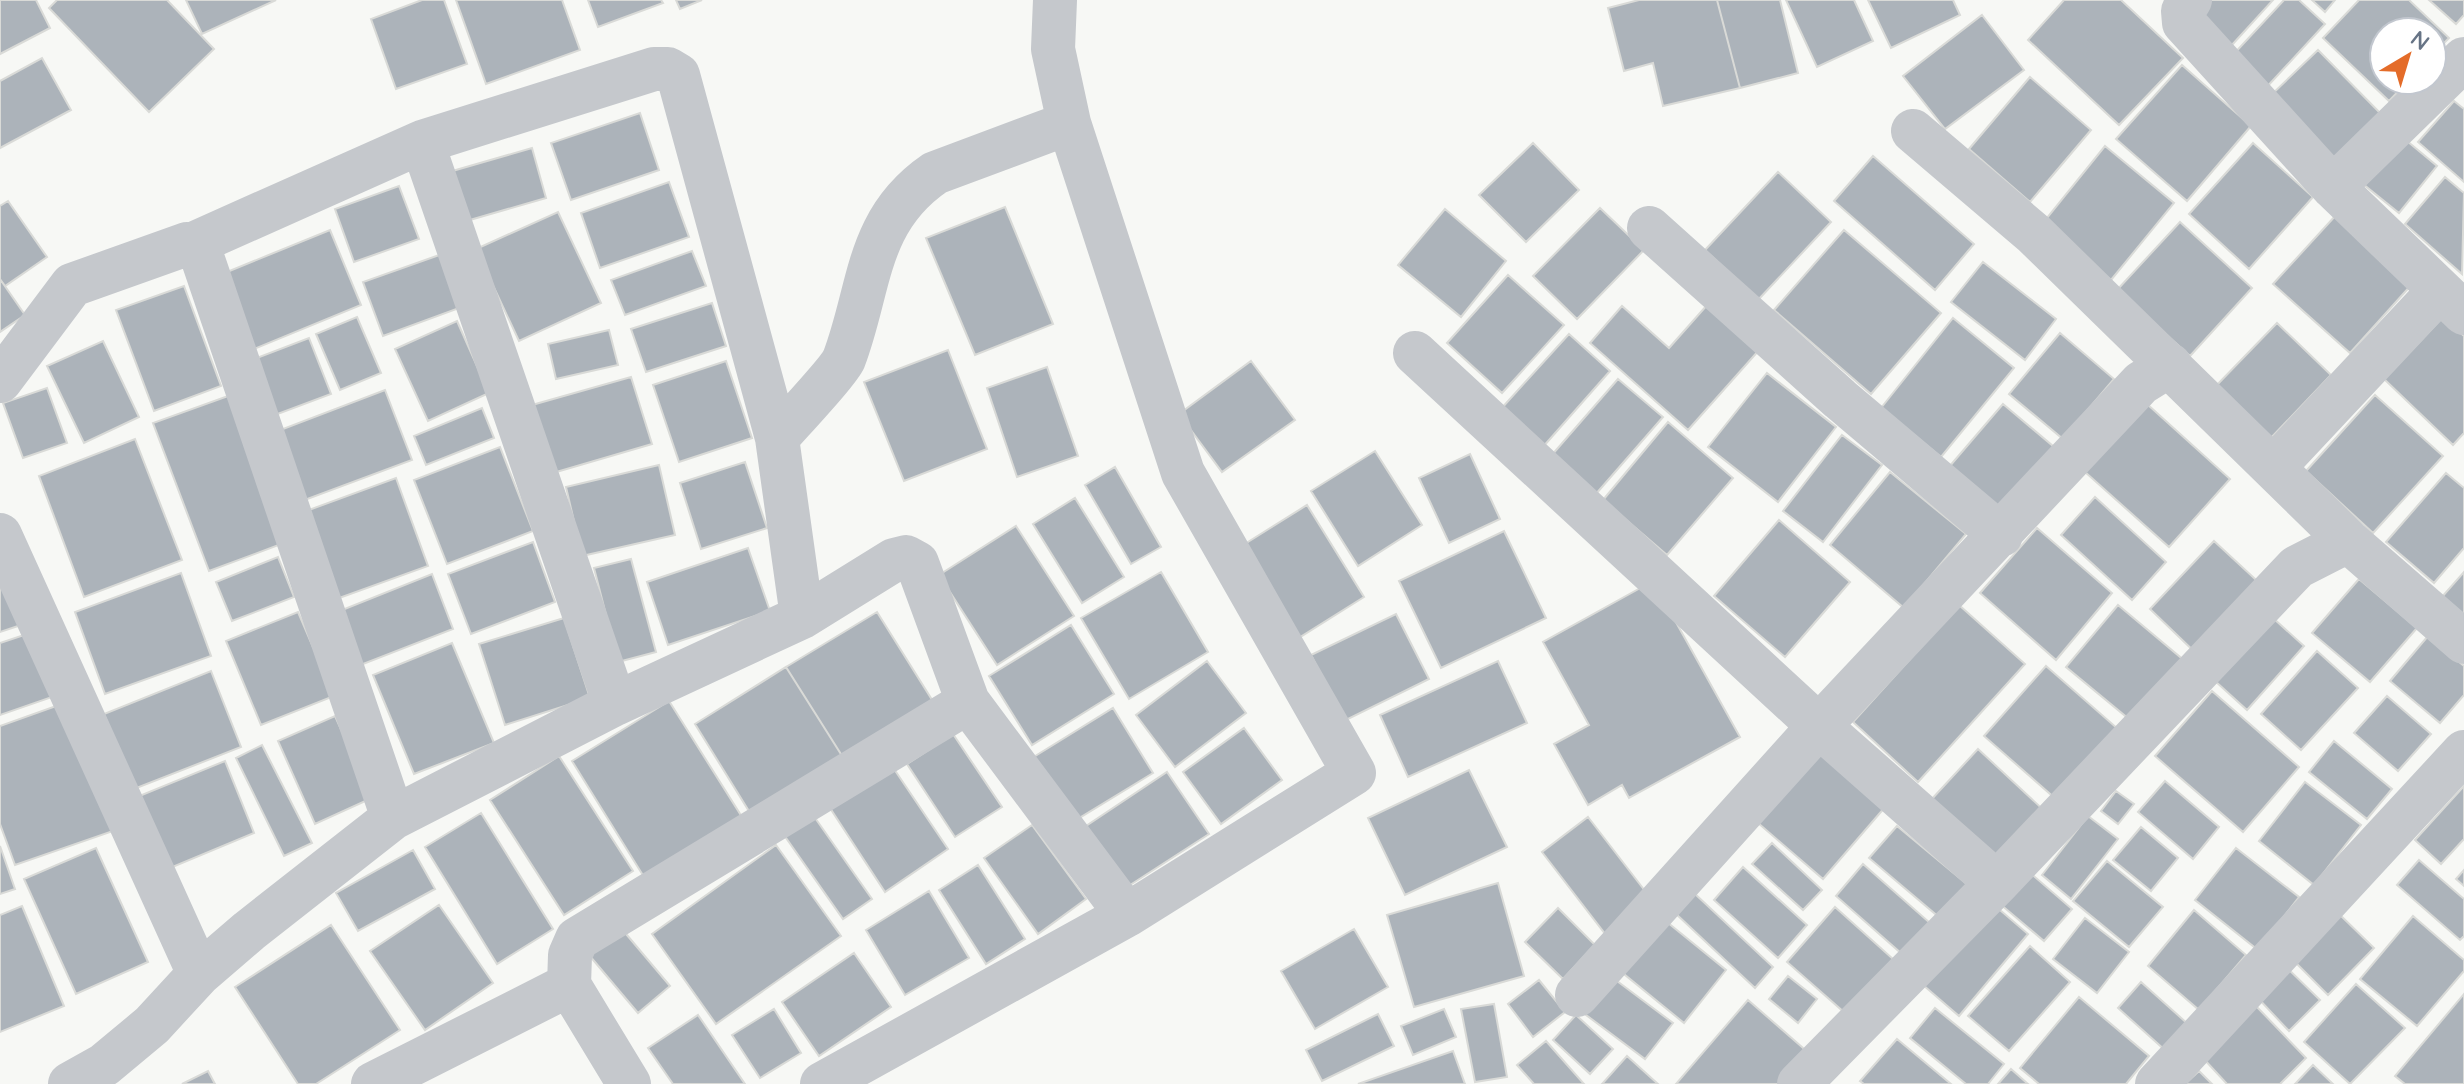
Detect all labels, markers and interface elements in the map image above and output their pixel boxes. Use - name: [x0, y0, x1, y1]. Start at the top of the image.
- north arrow: [2368, 16, 2448, 96]
- text: N: [2405, 24, 2435, 56]

